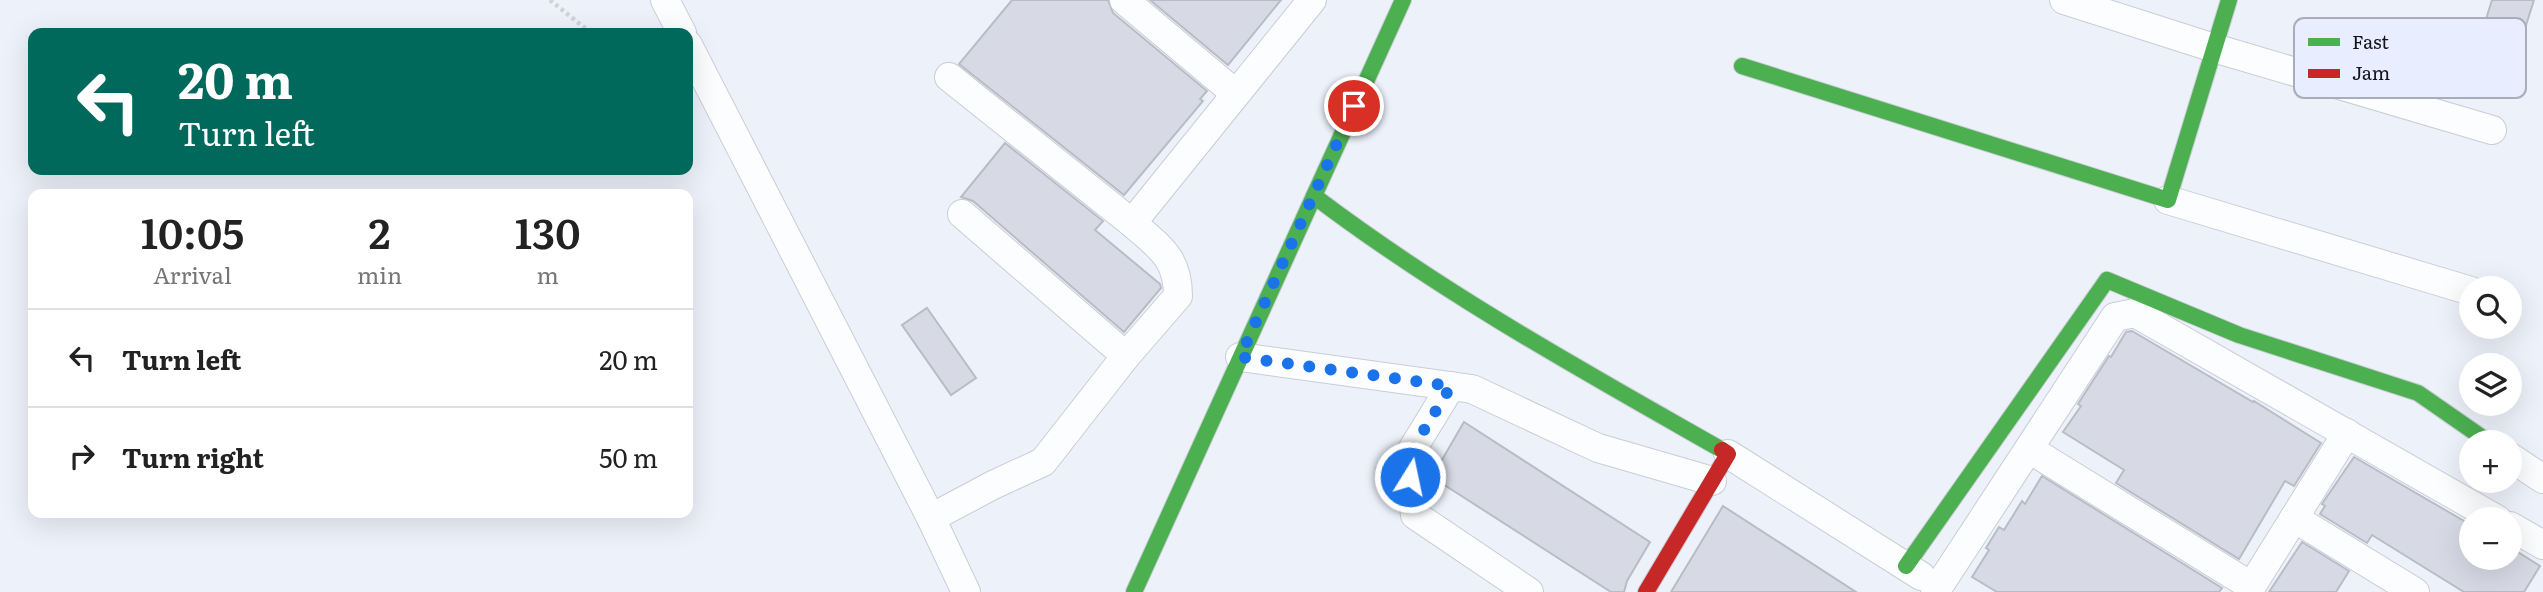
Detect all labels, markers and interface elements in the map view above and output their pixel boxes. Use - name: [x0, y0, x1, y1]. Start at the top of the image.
- legend: [2294, 18, 2526, 98]
- text: Fast: [2352, 27, 2389, 55]
- text: 20 m: [178, 41, 293, 114]
- icon: left: [63, 56, 154, 147]
- text: Jam: [2352, 58, 2390, 86]
- pin: [1324, 76, 1384, 136]
- icon: arrive: [1335, 87, 1373, 125]
- text: Turn left: [178, 108, 315, 156]
- text: 10:05: [141, 200, 244, 262]
- text: 2: [368, 200, 391, 262]
- text: 130: [515, 200, 580, 262]
- text: Arrival: [153, 257, 232, 291]
- text: min: [357, 257, 402, 291]
- text: m: [536, 257, 559, 291]
- map controls: [2459, 276, 2522, 570]
- button: search: [2459, 276, 2522, 339]
- icon: left: [63, 339, 101, 377]
- text: Turn left: [122, 339, 241, 378]
- text: 20 m: [599, 339, 658, 378]
- button: layers: [2459, 353, 2522, 416]
- button: +: [2459, 430, 2522, 493]
- icon: right: [63, 437, 101, 475]
- text: Turn right: [122, 437, 264, 476]
- text: 50 m: [599, 437, 658, 476]
- position arrow: [1373, 440, 1447, 514]
- button: −: [2459, 507, 2522, 570]

